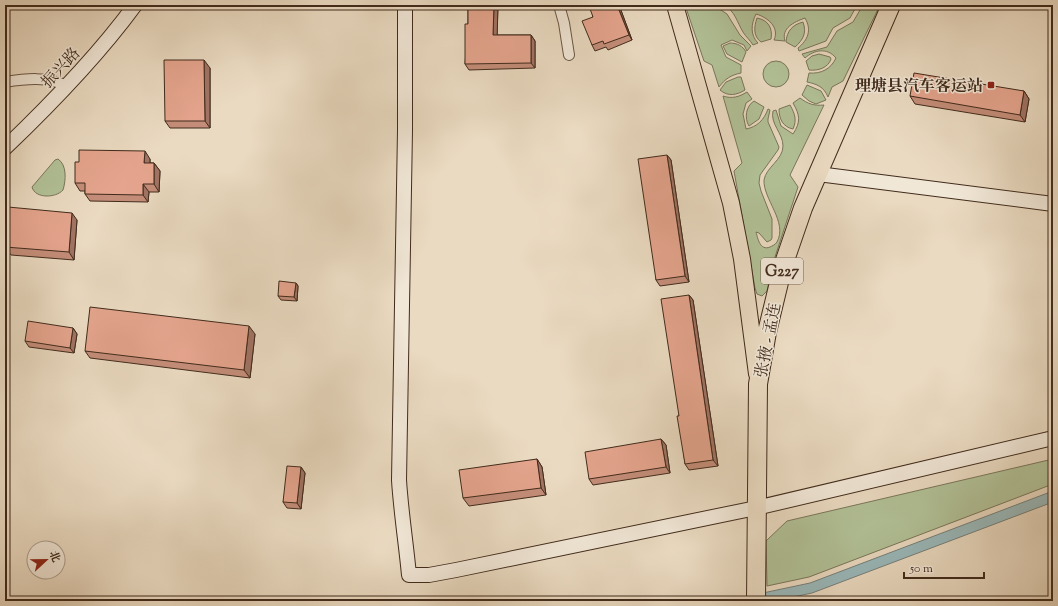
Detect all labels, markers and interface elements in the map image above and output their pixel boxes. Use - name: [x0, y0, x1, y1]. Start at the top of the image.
- street label: 振兴路: [37, 43, 87, 94]
- place label: 理塘县汽车客运站: [855, 76, 983, 99]
- marker: 理塘县汽车客运站: [986, 80, 996, 90]
- road number: G227: [761, 258, 803, 284]
- street label: 张掖 - 孟连: [751, 301, 788, 380]
- north arrow: [26, 540, 66, 580]
- text: 北: [45, 549, 64, 565]
- scale bar: [904, 554, 984, 580]
- text: 50 m: [909, 560, 933, 578]

